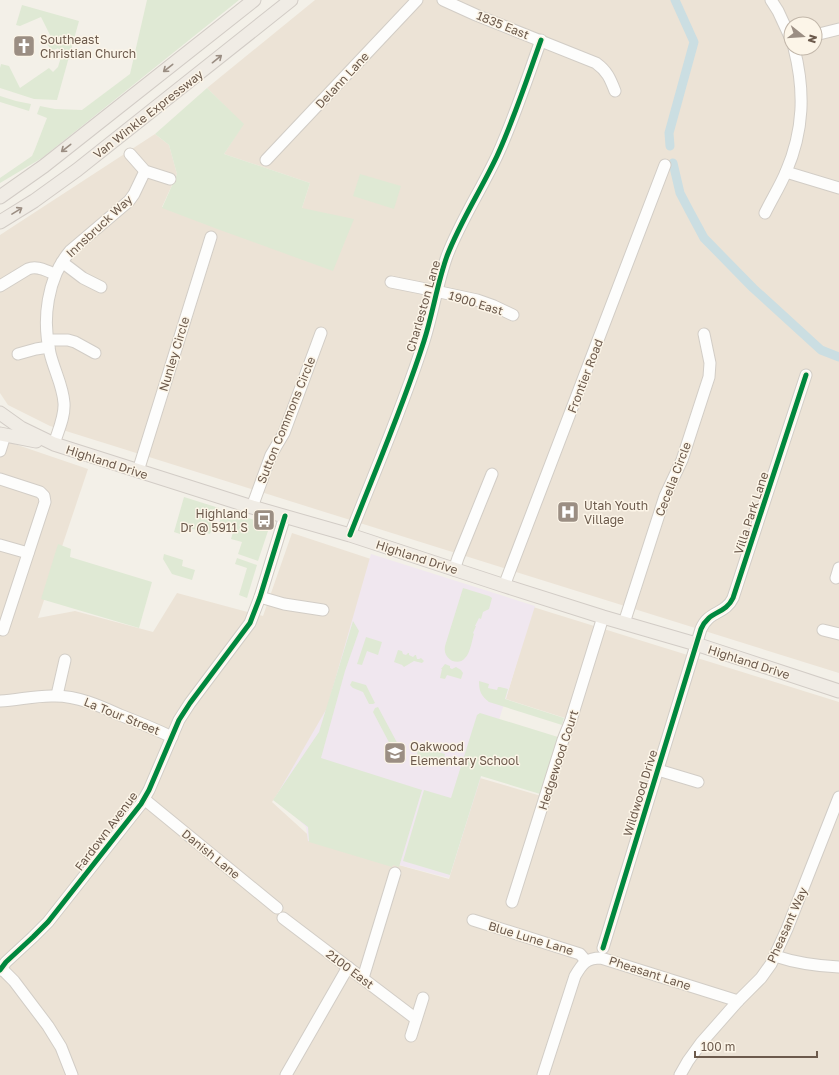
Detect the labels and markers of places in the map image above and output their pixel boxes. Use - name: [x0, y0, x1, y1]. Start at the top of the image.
- place label: Southeast Christian Church: [40, 32, 136, 61]
- church icon: Southeast Christian Church: [11, 33, 37, 59]
- place label: Utah Youth Village: [584, 498, 648, 527]
- hospital icon: Utah Youth Village: [555, 499, 581, 525]
- place label: Highland Dr @ 5911 S: [180, 506, 248, 535]
- bus stop icon: Highland Dr @ 5911 S: [251, 507, 277, 533]
- place label: Oakwood Elementary School: [410, 739, 519, 768]
- school or university icon: Oakwood Elementary School: [382, 740, 408, 766]

